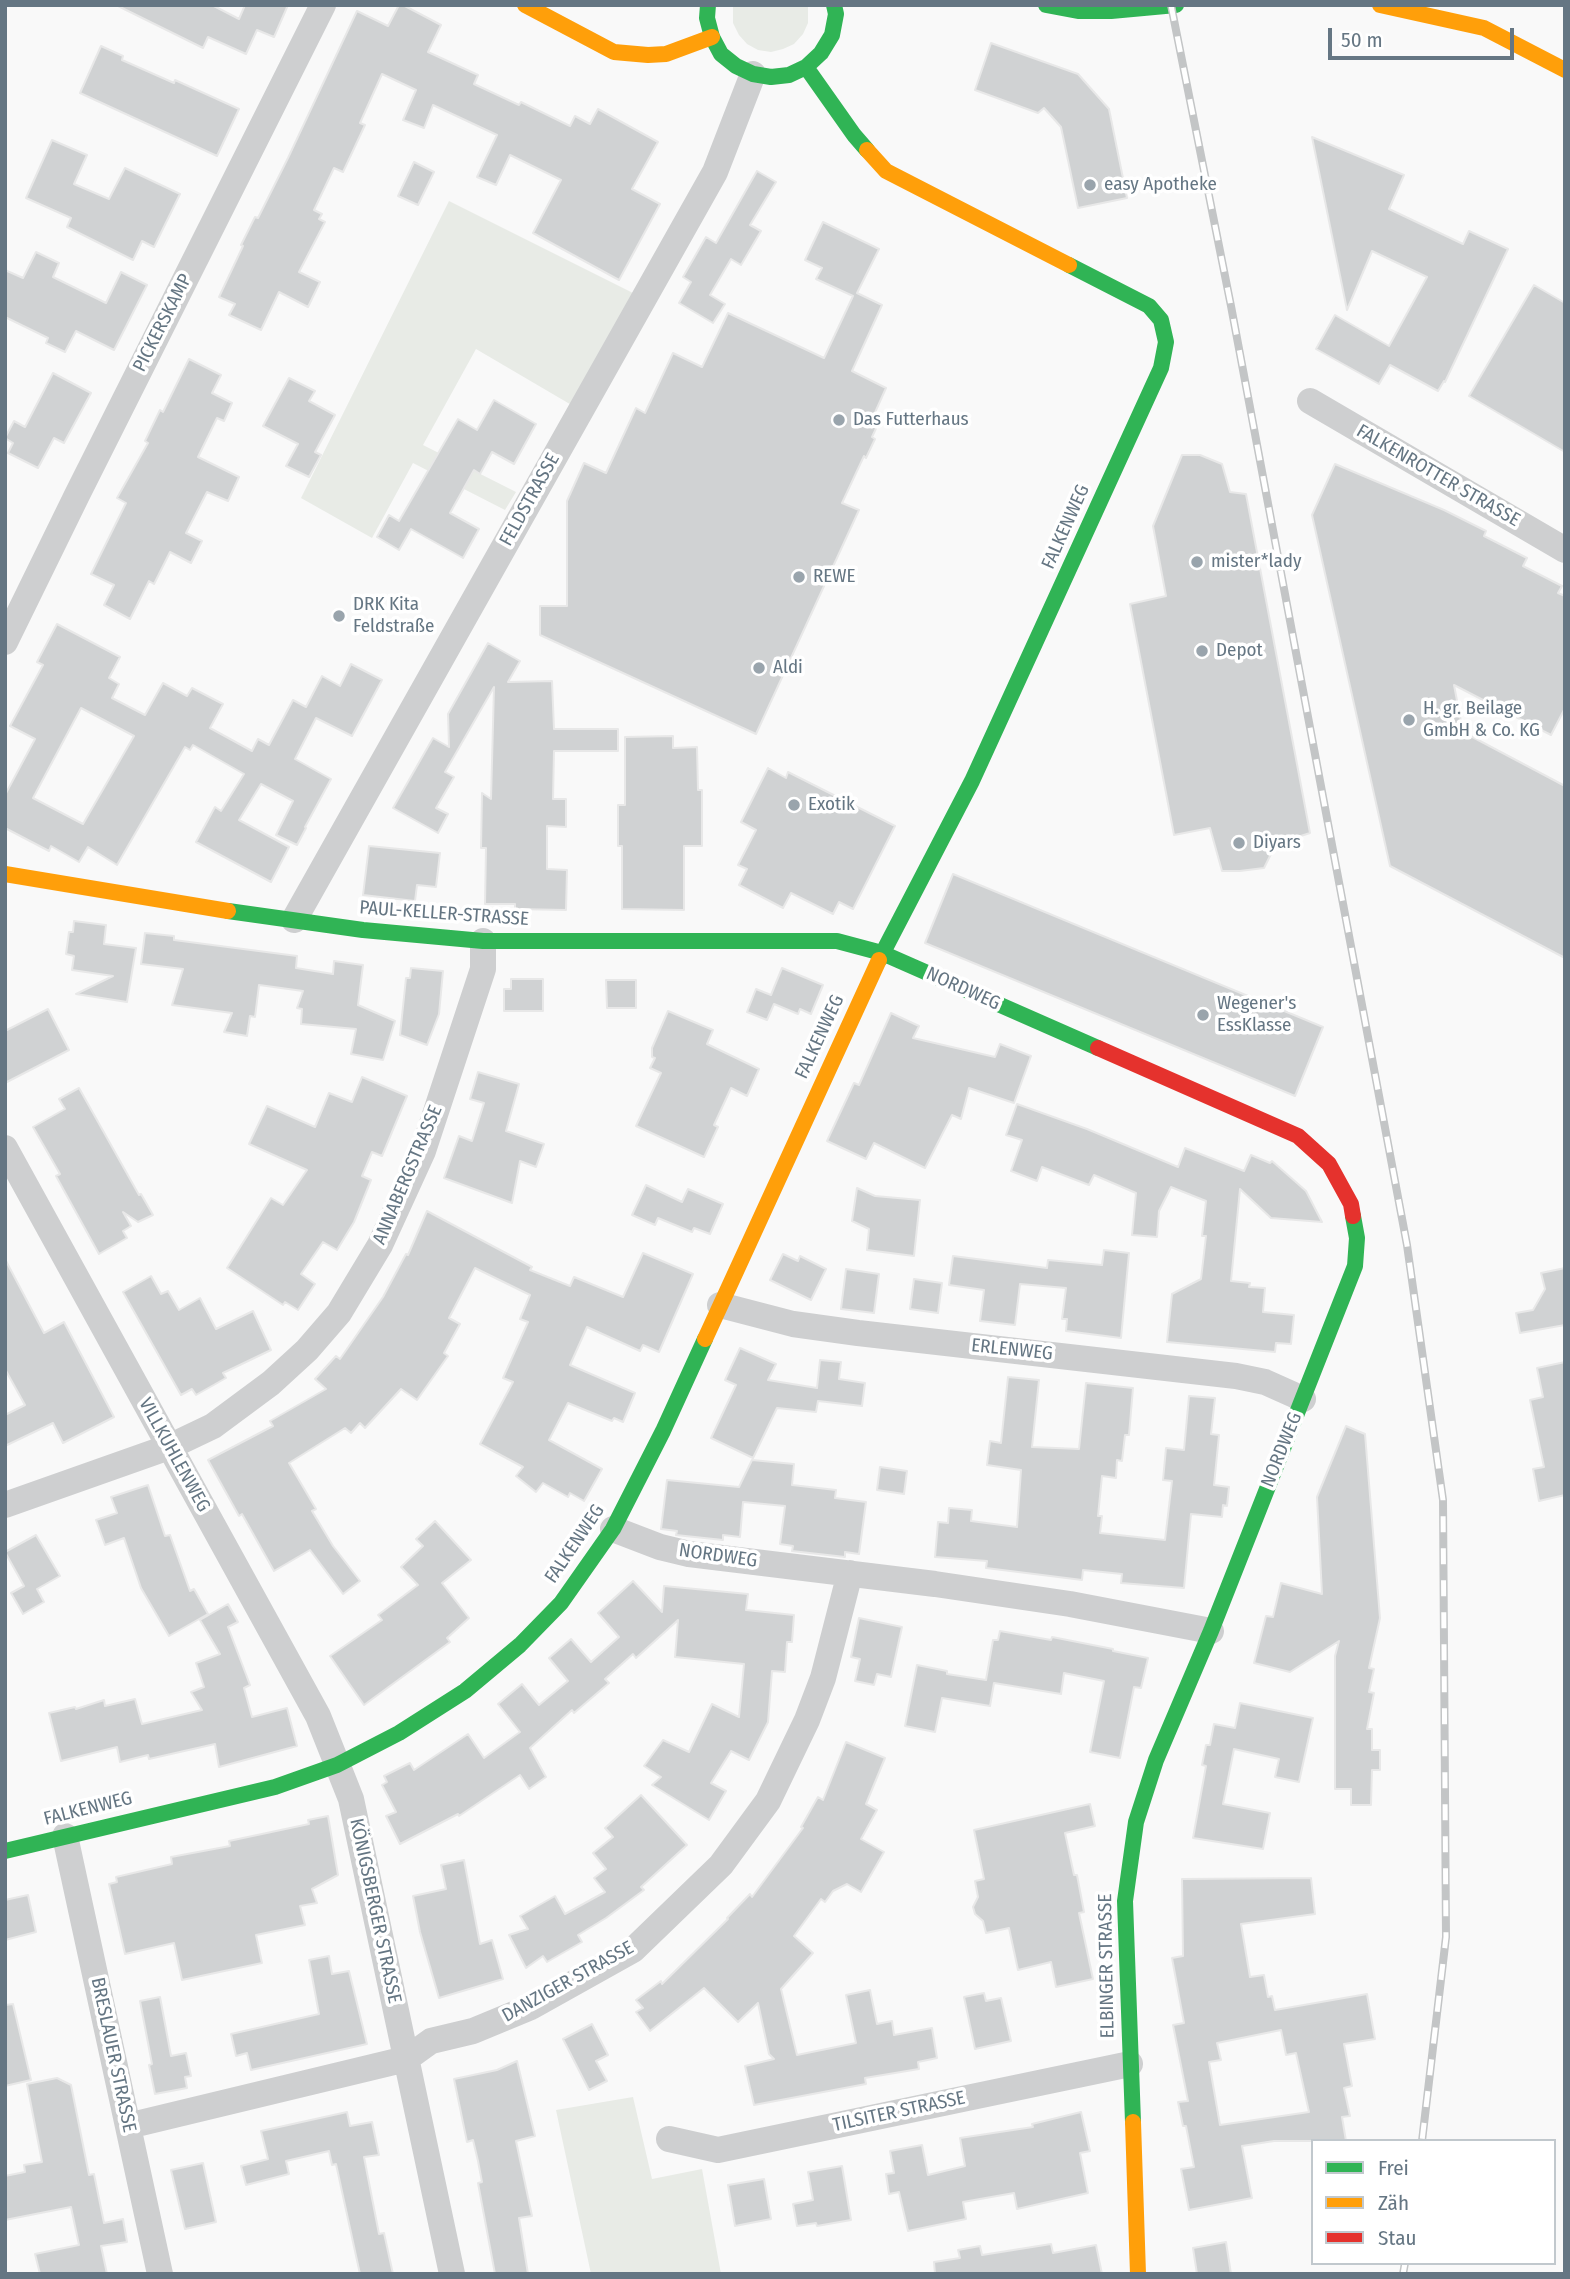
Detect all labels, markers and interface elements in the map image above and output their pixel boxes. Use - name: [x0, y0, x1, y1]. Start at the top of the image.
- scale bar: [1332, 14, 1518, 58]
- text: 50 m: [1341, 27, 1383, 53]
- place label: easy Apotheke: [1104, 174, 1217, 196]
- marker: easy Apotheke: [1082, 177, 1098, 193]
- street label: PICKERSKAMP: [129, 270, 197, 376]
- place label: Das Futterhaus: [853, 409, 969, 431]
- marker: Das Futterhaus: [831, 412, 847, 428]
- street label: FALKENROTTER STRASSE: [1352, 420, 1524, 532]
- street label: FELDSTRASSE: [495, 450, 565, 550]
- street label: FALKENWEG: [1037, 481, 1095, 573]
- place label: mister*lady: [1211, 551, 1301, 573]
- marker: mister*lady: [1189, 554, 1205, 570]
- place label: REWE: [813, 566, 855, 588]
- marker: REWE: [791, 569, 807, 585]
- place label: DRK Kita Feldstraße: [353, 594, 434, 638]
- marker: DRK Kita Feldstraße: [331, 608, 347, 624]
- place label: Depot: [1216, 640, 1263, 662]
- marker: Depot: [1194, 643, 1210, 659]
- place label: Aldi: [773, 657, 803, 679]
- marker: Aldi: [751, 660, 767, 676]
- place label: H. gr. Beilage GmbH & Co. KG: [1423, 698, 1540, 742]
- marker: H. gr. Beilage GmbH & Co. KG: [1401, 712, 1417, 728]
- place label: Exotik: [808, 794, 855, 816]
- marker: Exotik: [786, 797, 802, 813]
- place label: Diyars: [1253, 832, 1301, 854]
- marker: Diyars: [1231, 835, 1247, 851]
- street label: PAUL-KELLER-STRASSE: [358, 897, 530, 931]
- street label: NORDWEG: [922, 963, 1004, 1015]
- street label: FALKENWEG: [791, 991, 849, 1083]
- place label: Wegener's EssKlasse: [1217, 993, 1296, 1037]
- marker: Wegener's EssKlasse: [1195, 1007, 1211, 1023]
- street label: ANNABERGSTRASSE: [368, 1102, 448, 1248]
- street label: ERLENWEG: [970, 1334, 1054, 1366]
- street label: VILLKUHLENWEG: [133, 1394, 215, 1516]
- street label: NORDWEG: [1257, 1409, 1307, 1491]
- street label: FALKENWEG: [540, 1500, 610, 1588]
- street label: NORDWEG: [677, 1539, 759, 1573]
- street label: FALKENWEG: [42, 1787, 134, 1831]
- street label: KÖNIGSBERGER STRASSE: [344, 1817, 406, 2005]
- street label: ELBINGER STRASSE: [1094, 1894, 1120, 2038]
- street label: DANZIGER STRASSE: [498, 1936, 638, 2028]
- street label: BRESLAUER STRASSE: [85, 1976, 141, 2134]
- street label: TILSITER STRASSE: [831, 2087, 967, 2137]
- legend: [1311, 2139, 1556, 2265]
- text: Frei: [1378, 2155, 1409, 2181]
- text: Zäh: [1378, 2190, 1409, 2216]
- text: Stau: [1378, 2225, 1416, 2251]

